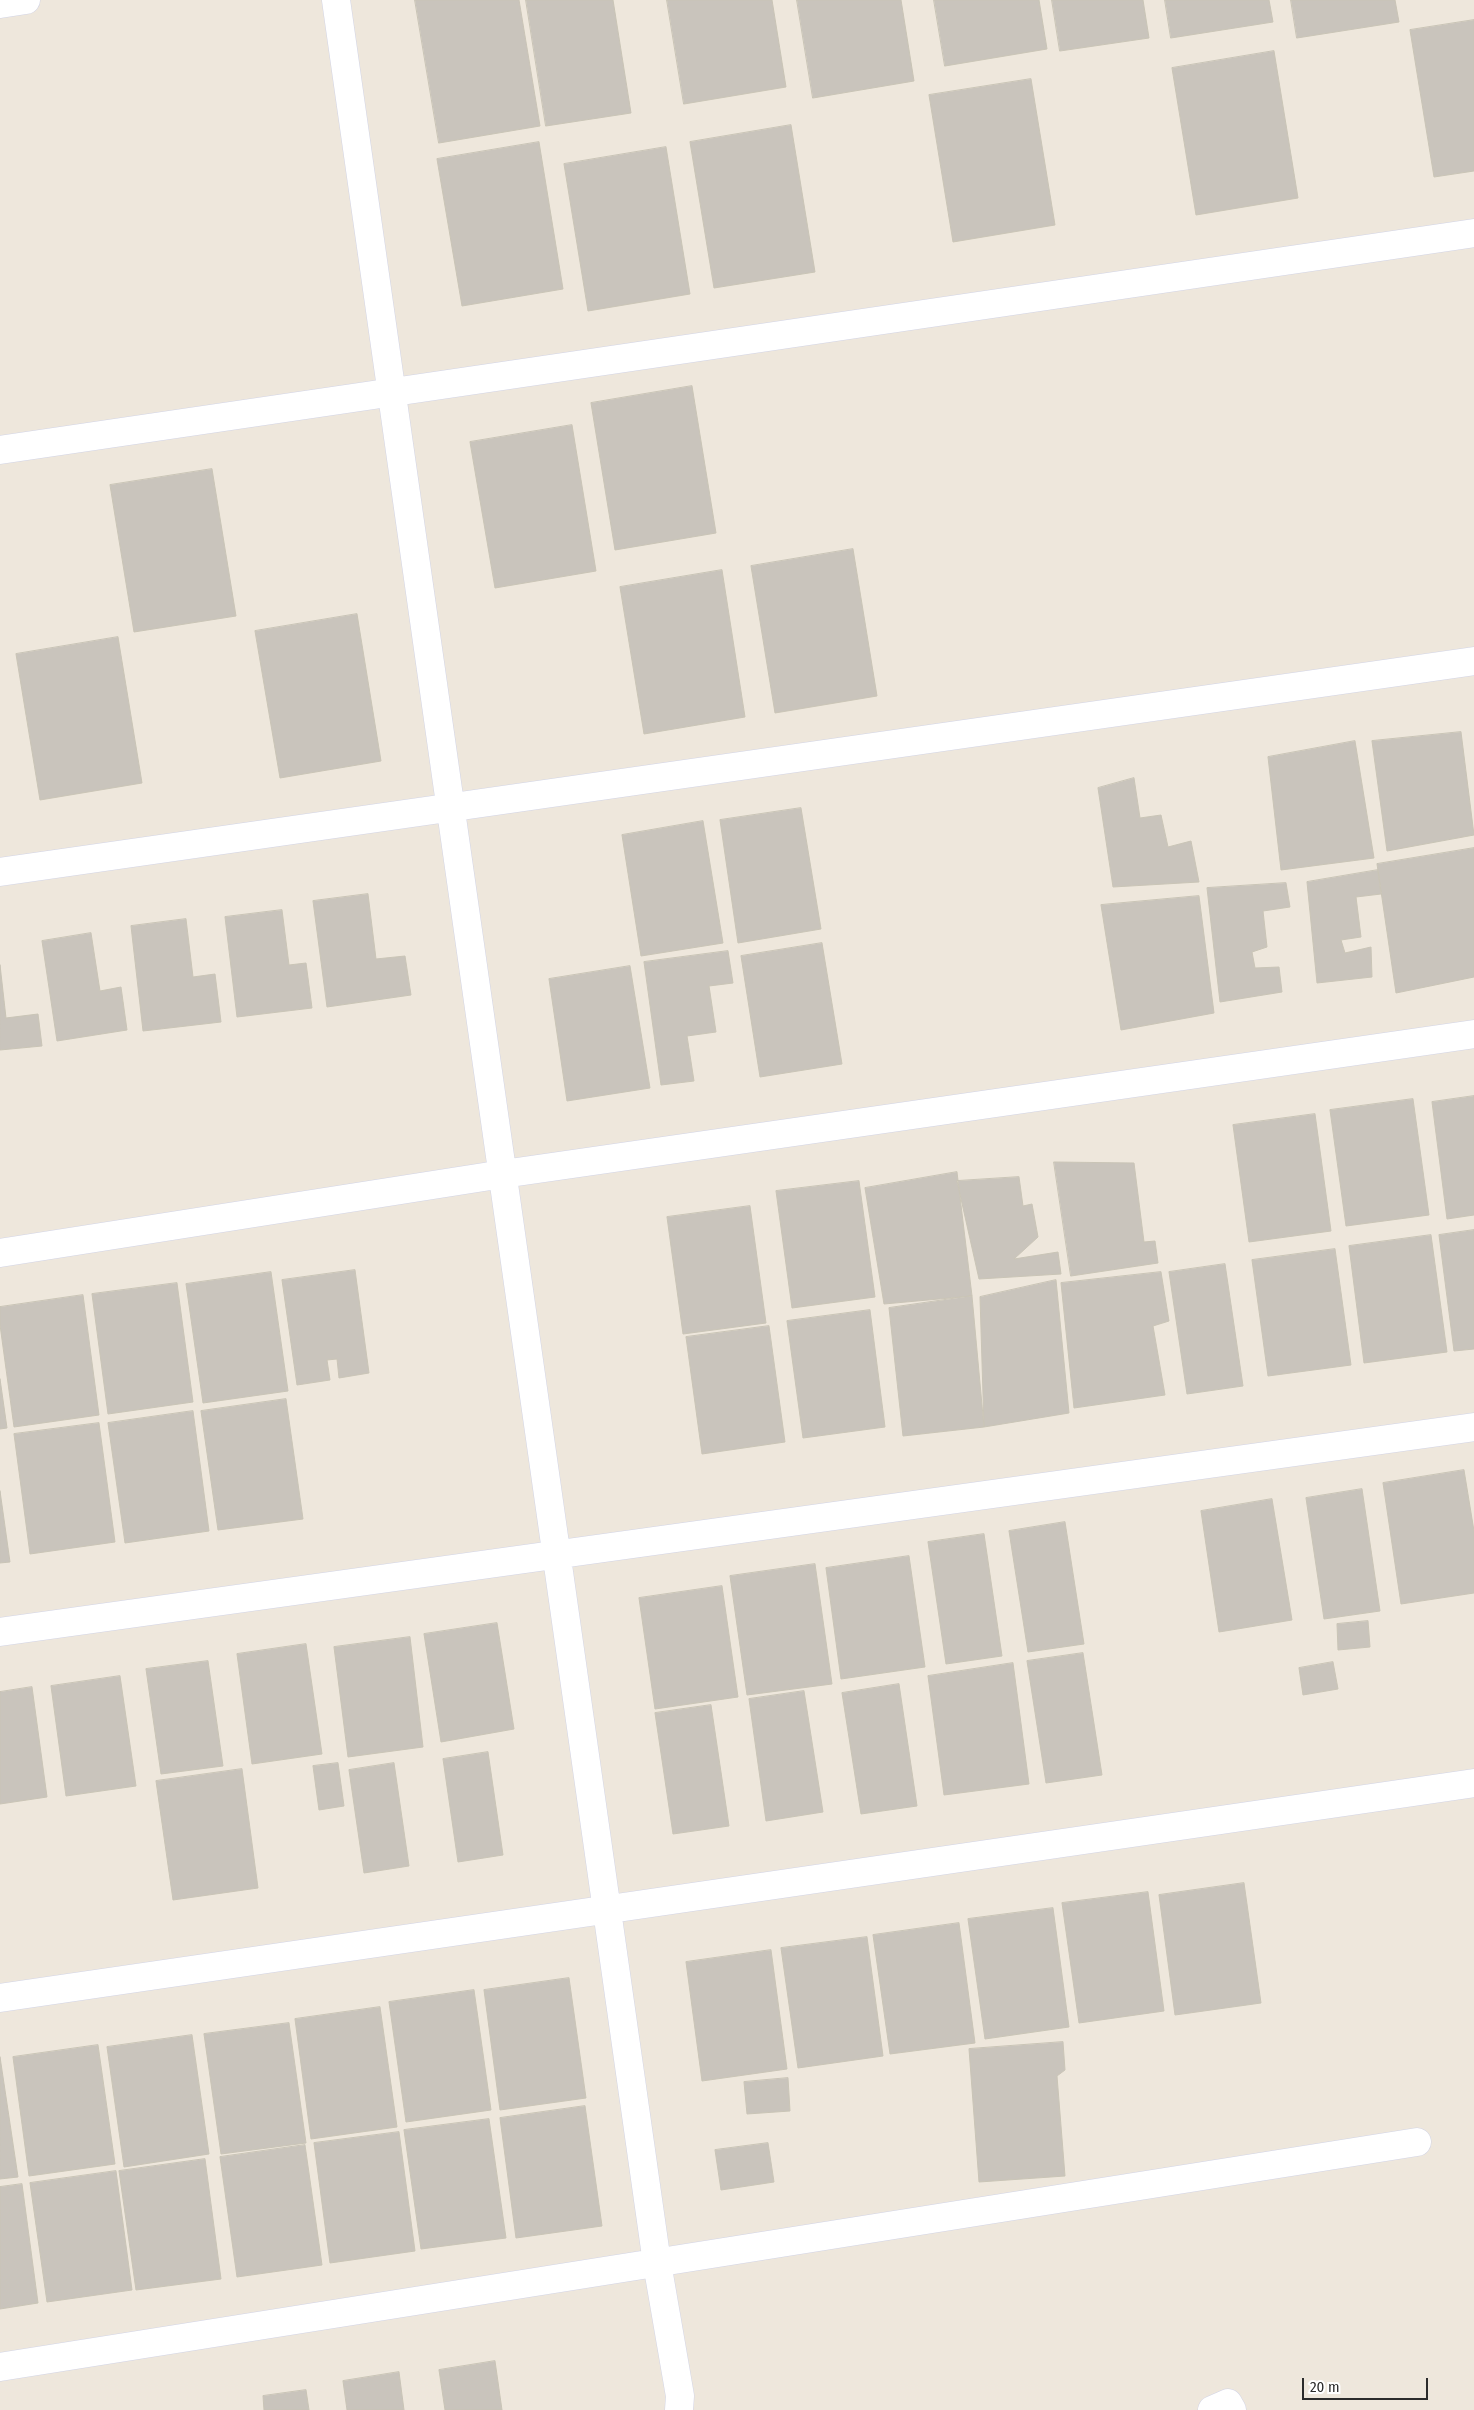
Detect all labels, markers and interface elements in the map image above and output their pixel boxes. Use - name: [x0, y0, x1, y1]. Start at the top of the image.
- scale bar: [1304, 2368, 1430, 2400]
- text: 20 m: [1310, 2378, 1340, 2396]

